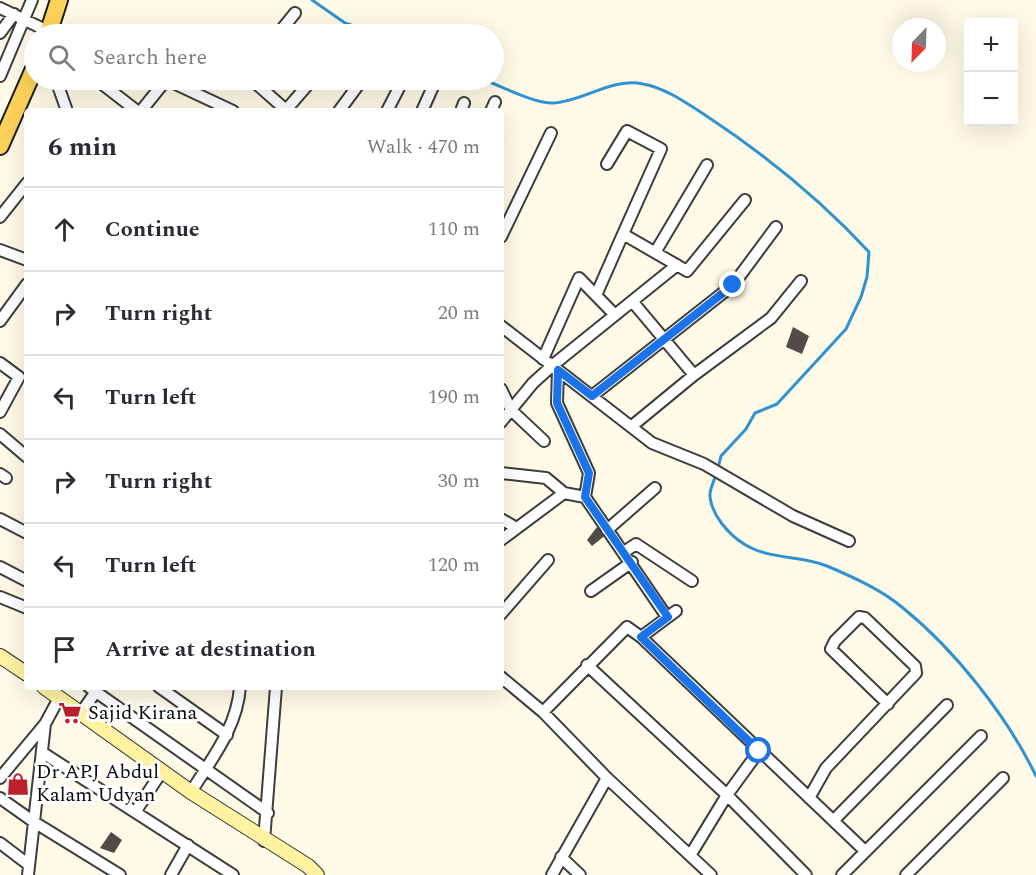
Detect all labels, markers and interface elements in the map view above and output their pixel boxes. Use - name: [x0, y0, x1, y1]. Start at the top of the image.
- north arrow: [892, 18, 946, 72]
- map controls: [964, 18, 1018, 126]
- button: +: [964, 18, 1018, 72]
- search box: [24, 24, 504, 90]
- icon: search: [45, 41, 78, 74]
- text: Search here: [93, 41, 207, 74]
- button: −: [964, 72, 1018, 126]
- text: 6 min: [48, 127, 117, 167]
- text: Walk · 470 m: [367, 132, 480, 162]
- icon: ahead: [48, 213, 81, 246]
- text: Continue: [105, 213, 200, 246]
- text: 110 m: [428, 214, 480, 244]
- route end: [719, 271, 745, 297]
- icon: right: [48, 297, 81, 330]
- text: Turn right: [105, 297, 212, 330]
- text: 20 m: [438, 298, 480, 328]
- icon: left: [48, 381, 81, 414]
- text: Turn left: [105, 381, 197, 414]
- text: 190 m: [428, 382, 480, 412]
- icon: right: [48, 465, 81, 498]
- text: Turn right: [105, 465, 212, 498]
- text: 30 m: [438, 466, 480, 496]
- icon: left: [48, 549, 81, 582]
- text: Turn left: [105, 549, 197, 582]
- text: 120 m: [428, 550, 480, 580]
- icon: arrive: [48, 633, 81, 666]
- text: Arrive at destination: [105, 633, 316, 666]
- place label: Sajid Kirana: [88, 698, 197, 728]
- supermarket icon: Sajid Kirana: [57, 700, 83, 726]
- route start: [745, 737, 771, 763]
- place label: Dr APJ Abdul Kalam Udyan: [36, 757, 159, 810]
- shop icon: Dr APJ Abdul Kalam Udyan: [5, 771, 31, 797]

